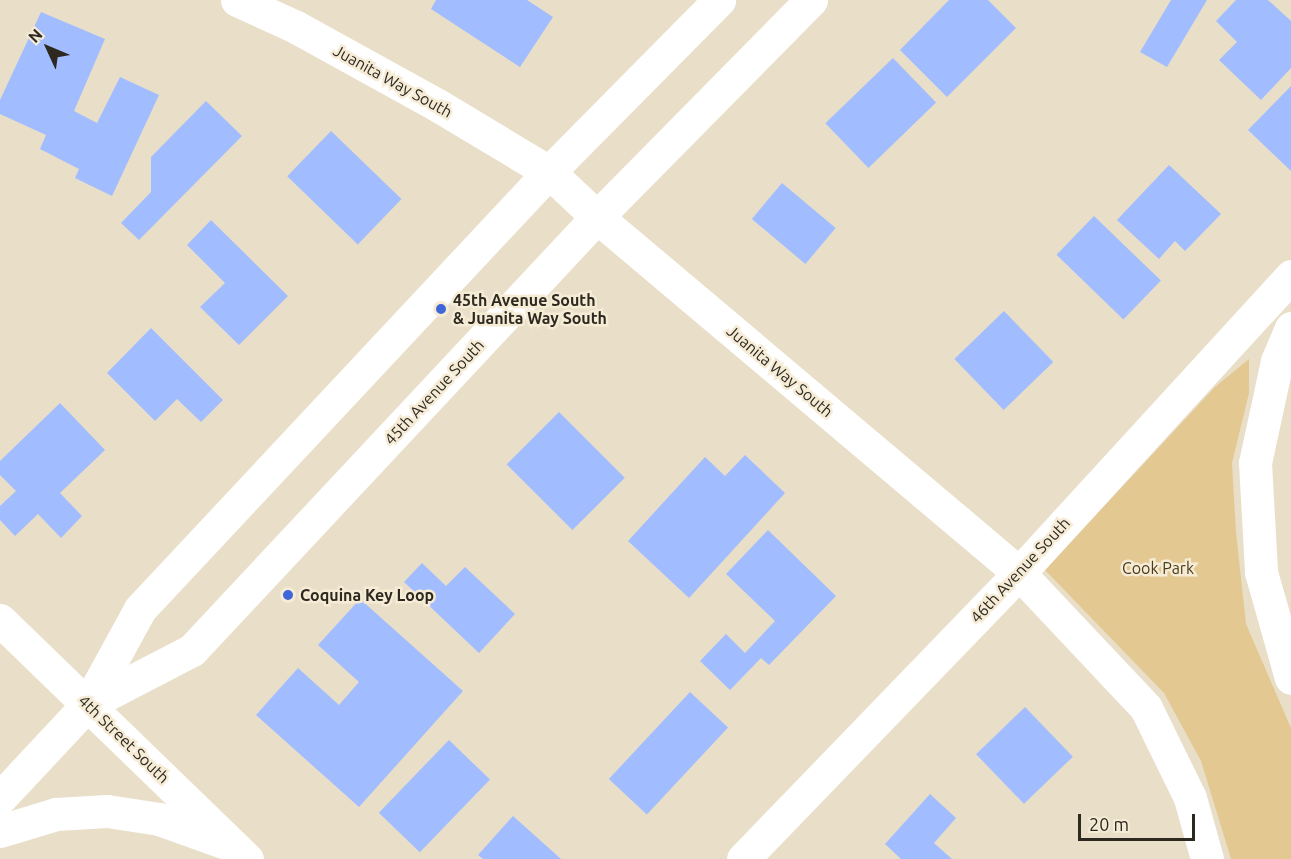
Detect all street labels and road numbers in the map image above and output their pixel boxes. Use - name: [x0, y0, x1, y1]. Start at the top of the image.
- street label: Juanita Way South: [330, 40, 456, 122]
- street label: Juanita Way South: [723, 321, 837, 421]
- street label: 45th Avenue South: [380, 335, 488, 449]
- street label: 46th Avenue South: [966, 513, 1074, 627]
- street label: 4th Street South: [75, 691, 173, 787]

